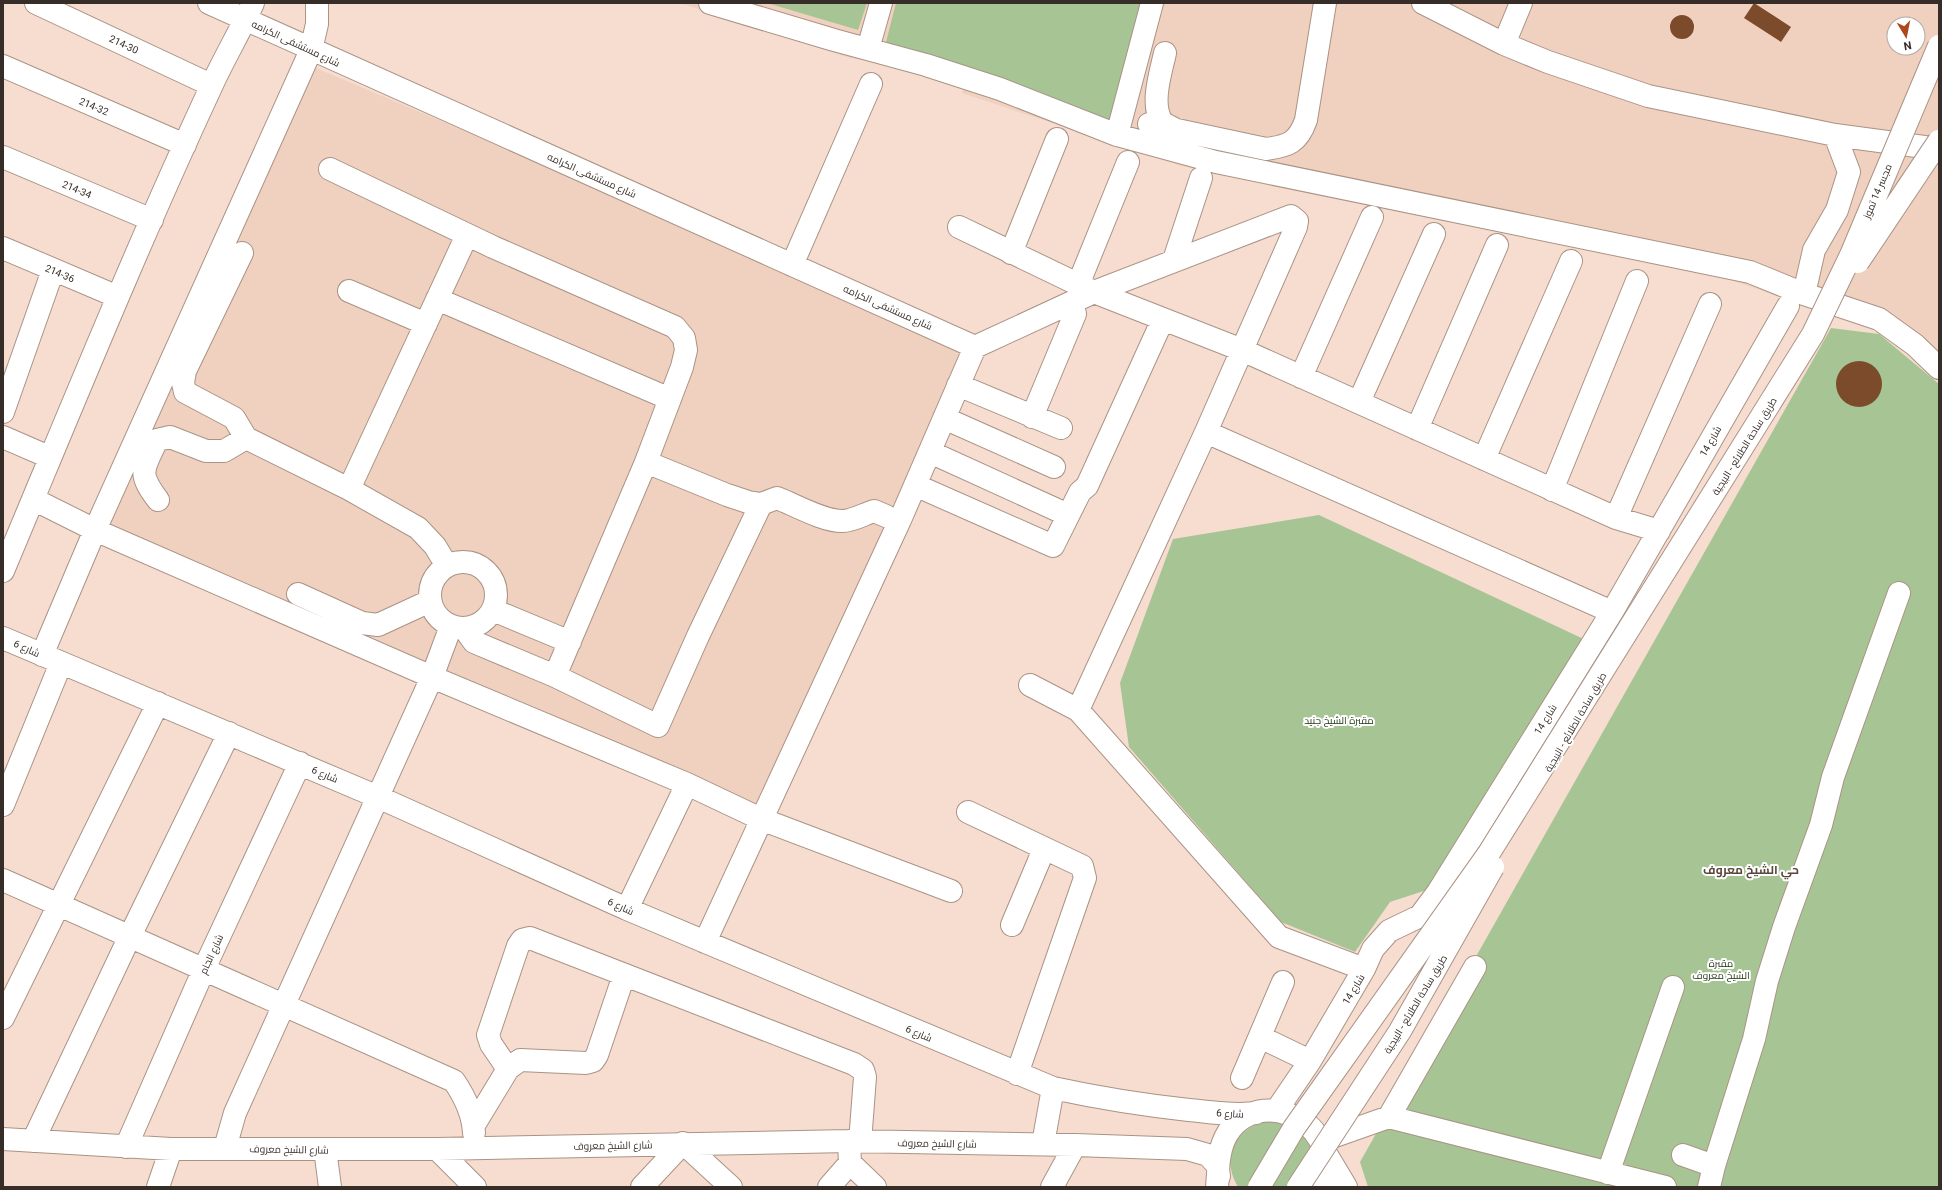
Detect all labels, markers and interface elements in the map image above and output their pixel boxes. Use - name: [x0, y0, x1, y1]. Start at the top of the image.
- north arrow: [1886, 16, 1926, 56]
- street label: شارع مستشفى الكرامه: [250, 18, 342, 70]
- street label: 214-30: [107, 33, 140, 56]
- text: N: [1902, 38, 1913, 52]
- street label: 214-32: [77, 95, 111, 118]
- street label: شارع مستشفى الكرامه: [545, 151, 638, 201]
- street label: مجسر 14 تموز: [1861, 162, 1894, 221]
- street label: 214-34: [60, 178, 94, 201]
- street label: 214-36: [43, 262, 77, 285]
- street label: شارع مستشفى الكرامه: [841, 283, 934, 333]
- street label: طريق ساحة الطلائع - البيجية: [1710, 396, 1780, 498]
- street label: شارع 14: [1697, 424, 1724, 459]
- street label: شارع 6: [12, 638, 42, 660]
- street label: طريق ساحة الطلائع - البيجية: [1542, 671, 1609, 774]
- street label: شارع 14: [1532, 702, 1560, 737]
- park label: مقبرة الشيخ جنيد: [1304, 715, 1374, 727]
- street label: شارع 6: [310, 764, 340, 786]
- district label: حي الشيخ معروف: [1703, 863, 1799, 880]
- street label: شارع 6: [606, 896, 636, 918]
- street label: شارع الجام: [197, 933, 227, 977]
- street label: طريق ساحة الطلائع - البيجية: [1382, 953, 1450, 1056]
- park label: مقبرة الشيخ معروف: [1692, 958, 1750, 982]
- street label: شارع 14: [1340, 972, 1368, 1007]
- street label: شارع 6: [904, 1023, 934, 1045]
- street label: شارع 6: [1216, 1107, 1244, 1121]
- street label: شارع الشيخ معروف: [897, 1137, 977, 1151]
- street label: شارع الشيخ معروف: [573, 1139, 653, 1153]
- street label: شارع الشيخ معروف: [249, 1143, 329, 1157]

